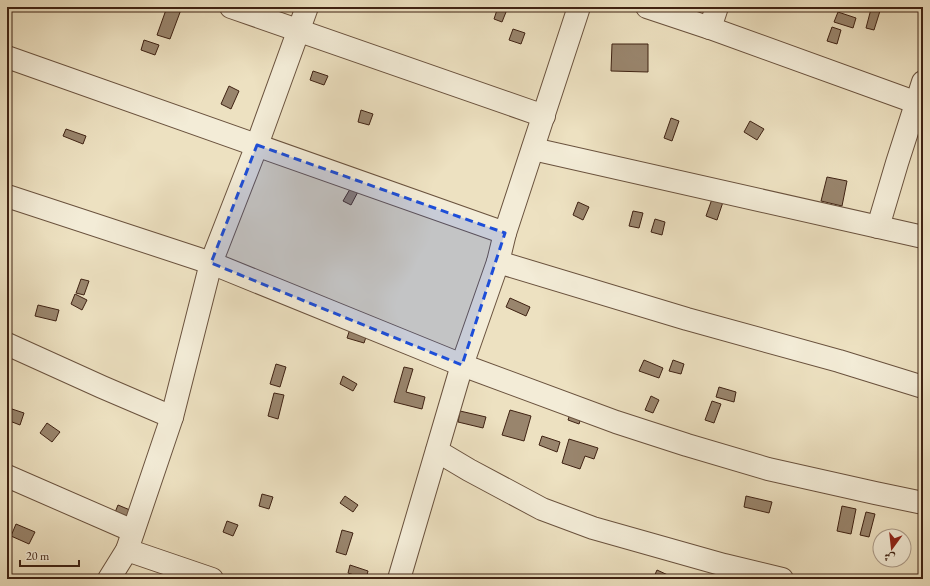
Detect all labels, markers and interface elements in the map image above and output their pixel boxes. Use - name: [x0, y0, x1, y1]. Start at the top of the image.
- north arrow: [872, 528, 912, 568]
- scale bar: [20, 542, 79, 568]
- text: 20 m: [26, 548, 50, 564]
- text: ش: [882, 549, 896, 566]

